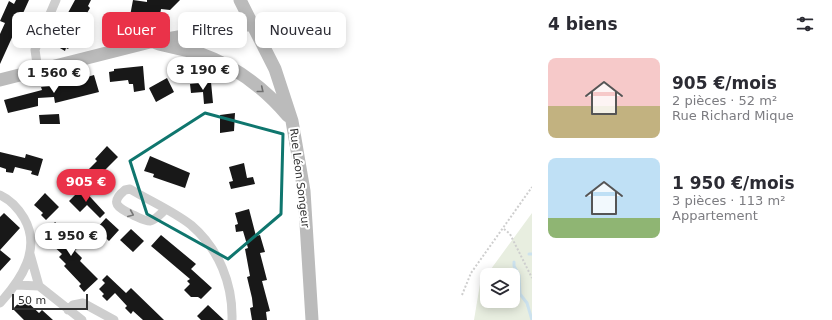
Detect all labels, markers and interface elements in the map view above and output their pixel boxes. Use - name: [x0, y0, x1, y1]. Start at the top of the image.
- chip: Acheter: [12, 12, 94, 48]
- chip: Louer: [102, 12, 170, 48]
- chip: Filtres: [178, 12, 247, 48]
- chip: Nouveau: [255, 12, 346, 48]
- icon: filters: [794, 13, 816, 35]
- text: 4 biens: [548, 14, 618, 34]
- pin: 3 190 €: [166, 57, 240, 91]
- pin: 1 560 €: [17, 60, 91, 94]
- text: 3 190 €: [176, 62, 230, 77]
- text: 1 560 €: [27, 65, 81, 80]
- text: 905 €/mois: [672, 73, 777, 93]
- icon: home: [580, 74, 628, 122]
- one-way arrow: [257, 85, 264, 92]
- text: 2 pièces · 52 m²: [672, 93, 777, 108]
- text: Rue Richard Mique: [672, 108, 794, 123]
- street label: Rue Léon Songeur: [287, 128, 312, 229]
- pin: 905 €: [58, 169, 114, 203]
- text: 1 950 €/mois: [672, 173, 795, 193]
- text: 905 €: [66, 174, 106, 189]
- icon: home: [580, 174, 628, 222]
- text: 3 pièces · 113 m²: [672, 193, 785, 208]
- text: Appartement: [672, 208, 758, 223]
- one-way arrow: [127, 209, 134, 217]
- pin: 1 950 €: [34, 223, 108, 257]
- text: 1 950 €: [44, 228, 98, 243]
- map controls: [480, 268, 520, 308]
- button: layers: [480, 268, 520, 308]
- scale bar: [12, 292, 88, 311]
- text: 50 m: [18, 294, 46, 307]

